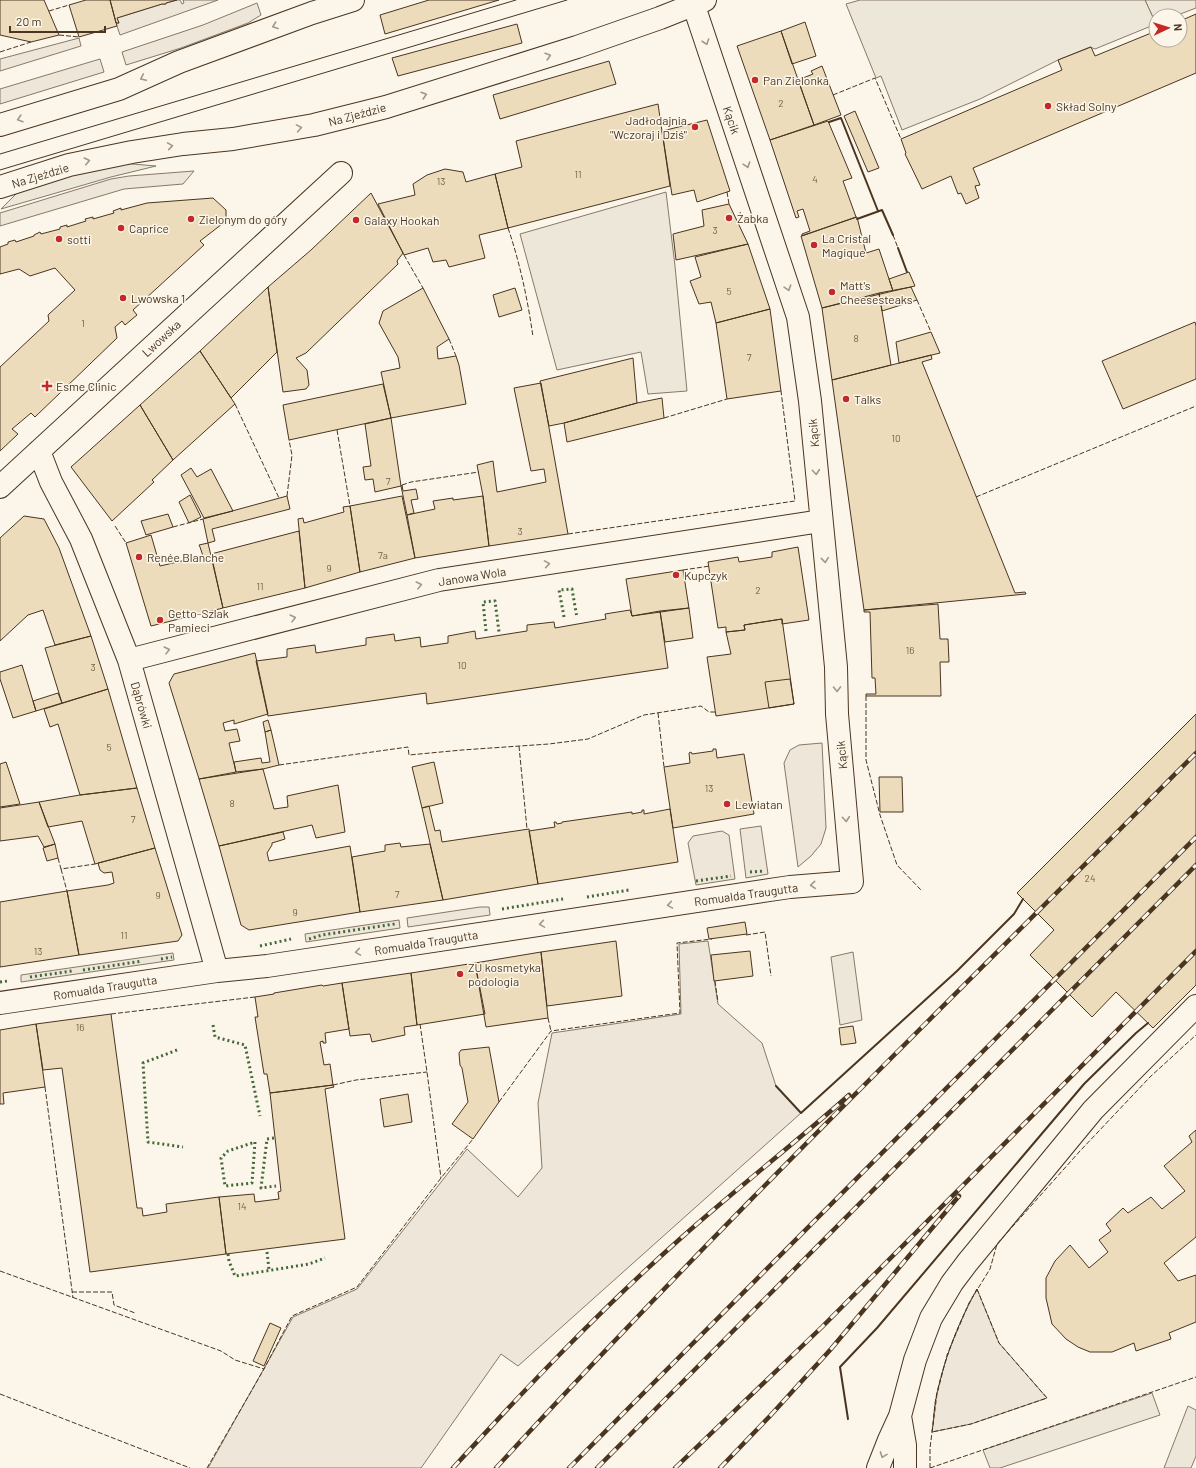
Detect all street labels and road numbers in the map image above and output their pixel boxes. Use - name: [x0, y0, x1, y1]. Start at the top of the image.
- street label: Na Zjeździe: [327, 100, 387, 128]
- street label: Kącik: [721, 104, 743, 136]
- street label: Na Zjeździe: [10, 160, 70, 190]
- street label: Lwowska: [139, 317, 183, 359]
- street label: Kącik: [805, 418, 821, 448]
- street label: Janowa Wola: [437, 564, 507, 588]
- street label: Dąbrówki: [129, 680, 155, 730]
- street label: Kącik: [833, 740, 849, 770]
- street label: Romualda Traugutta: [693, 880, 799, 908]
- street label: Romualda Traugutta: [373, 927, 479, 957]
- street label: Romualda Traugutta: [52, 972, 158, 1002]

